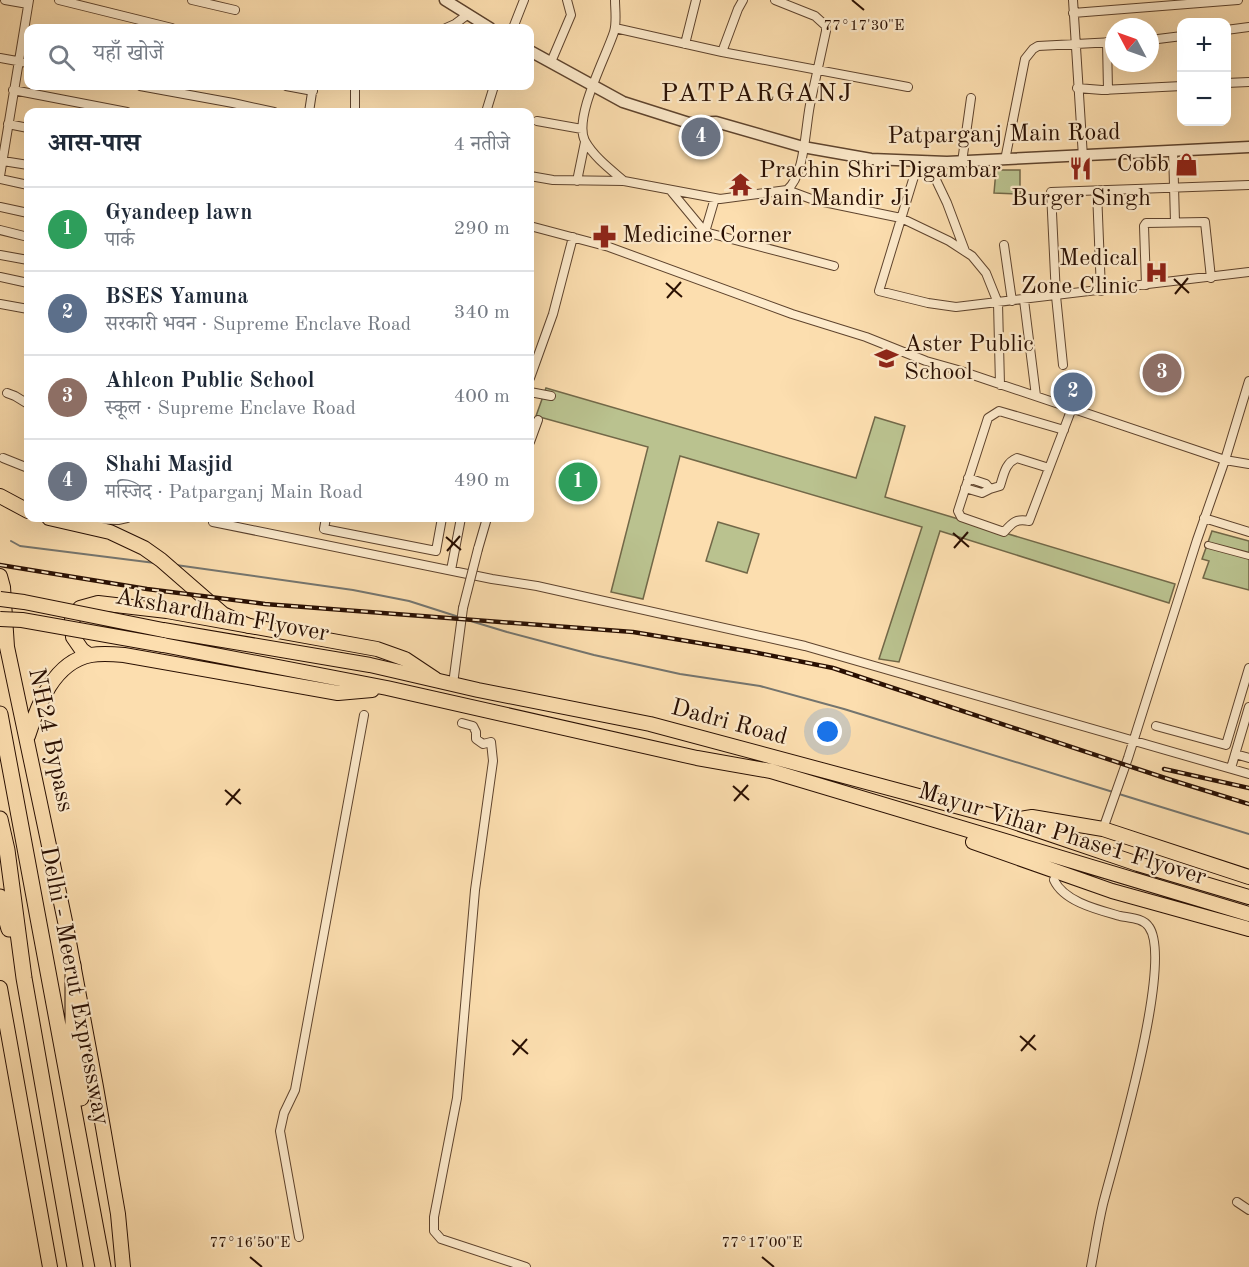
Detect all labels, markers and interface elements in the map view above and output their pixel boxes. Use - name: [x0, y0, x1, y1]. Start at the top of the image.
- north arrow: [1105, 18, 1159, 72]
- map controls: [1177, 18, 1231, 126]
- button: +: [1177, 18, 1231, 72]
- text: 77°17'30"E: [824, 19, 904, 34]
- search box: [24, 24, 534, 90]
- icon: search: [45, 41, 78, 74]
- text: यहाँ खोजें: [93, 43, 164, 65]
- button: −: [1177, 72, 1231, 126]
- district label: PATPARGANJ: [660, 81, 854, 107]
- pin: 4: [682, 114, 720, 160]
- street label: Patparganj Main Road: [887, 121, 1121, 149]
- text: आस-पास: [48, 131, 140, 157]
- text: 4 नतीजे: [453, 135, 510, 155]
- shop icon: Cobb: [1174, 152, 1200, 178]
- place label: Cobb: [1116, 153, 1169, 177]
- restaurant icon: Burger Singh: [1068, 156, 1094, 182]
- place label: Prachin Shri Digambar Jain Mandir Ji: [759, 159, 1001, 211]
- temple icon: Prachin Shri Digambar Jain Mandir Ji: [728, 172, 754, 198]
- place label: Burger Singh: [1011, 187, 1151, 211]
- text: Gyandeep lawn: [105, 202, 252, 224]
- text: 1: [62, 219, 73, 239]
- text: 290 m: [454, 219, 510, 239]
- pharmacy icon: Medicine Corner: [591, 223, 617, 249]
- place label: Medicine Corner: [622, 224, 792, 248]
- text: पार्क: [105, 231, 134, 251]
- place label: Medical Zone Clinic: [1021, 247, 1138, 299]
- hospital icon: Medical Zone Clinic: [1143, 260, 1169, 286]
- text: BSES Yamuna: [105, 286, 248, 308]
- text: 2: [62, 303, 73, 323]
- text: 340 m: [454, 303, 510, 323]
- text: सरकारी भवन · Supreme Enclave Road: [105, 315, 411, 335]
- place label: Aster Public School: [904, 333, 1034, 385]
- school or university icon: Aster Public School: [873, 346, 899, 372]
- pin: 3: [1142, 350, 1182, 395]
- text: Ahlcon Public School: [105, 370, 315, 392]
- pin: 2: [1054, 370, 1092, 414]
- text: 3: [62, 387, 73, 407]
- text: 400 m: [454, 387, 510, 407]
- text: स्कूल · Supreme Enclave Road: [105, 399, 356, 419]
- text: Shahi Masjid: [105, 454, 233, 476]
- pin: 1: [558, 460, 598, 504]
- text: 4: [62, 471, 73, 491]
- text: 490 m: [454, 471, 510, 491]
- text: मस्जिद · Patparganj Main Road: [105, 483, 363, 503]
- street label: Akshardham Flyover: [113, 585, 331, 647]
- street label: NH24 Bypass: [23, 666, 77, 814]
- street label: Dadri Road: [668, 696, 790, 750]
- your location: [813, 717, 842, 746]
- street label: Mayur Vihar Phase1 Flyover: [915, 780, 1209, 890]
- street label: Delhi - Meerut Expressway: [35, 845, 113, 1128]
- text: 77°16'50"E: [210, 1236, 290, 1251]
- text: 77°17'00"E: [722, 1236, 802, 1251]

